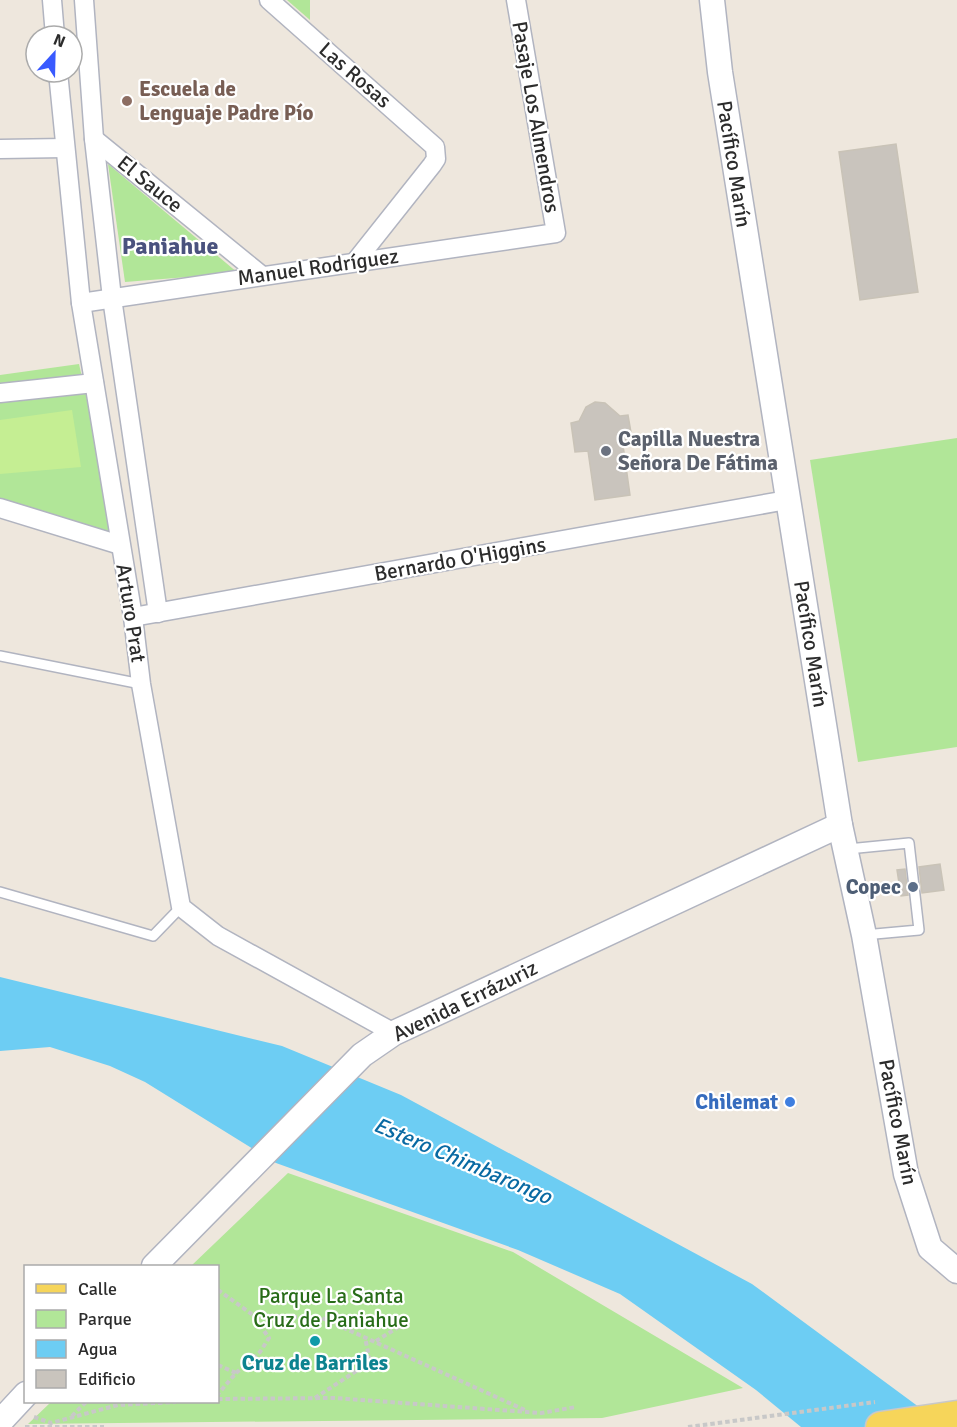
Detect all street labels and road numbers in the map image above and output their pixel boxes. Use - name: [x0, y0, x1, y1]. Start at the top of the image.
- street label: Pasaje Los Almendros: [506, 19, 566, 215]
- street label: Las Rosas: [313, 36, 397, 114]
- street label: Pacífico Marín: [711, 99, 757, 229]
- street label: El Sauce: [112, 150, 188, 218]
- street label: Manuel Rodríguez: [236, 243, 400, 291]
- street label: Bernardo O'Higgins: [372, 531, 548, 587]
- street label: Arturo Prat: [110, 562, 152, 664]
- street label: Pacífico Marín: [788, 579, 834, 709]
- street label: Avenida Errázuriz: [388, 955, 542, 1047]
- street label: Pacífico Marín: [873, 1057, 923, 1187]

